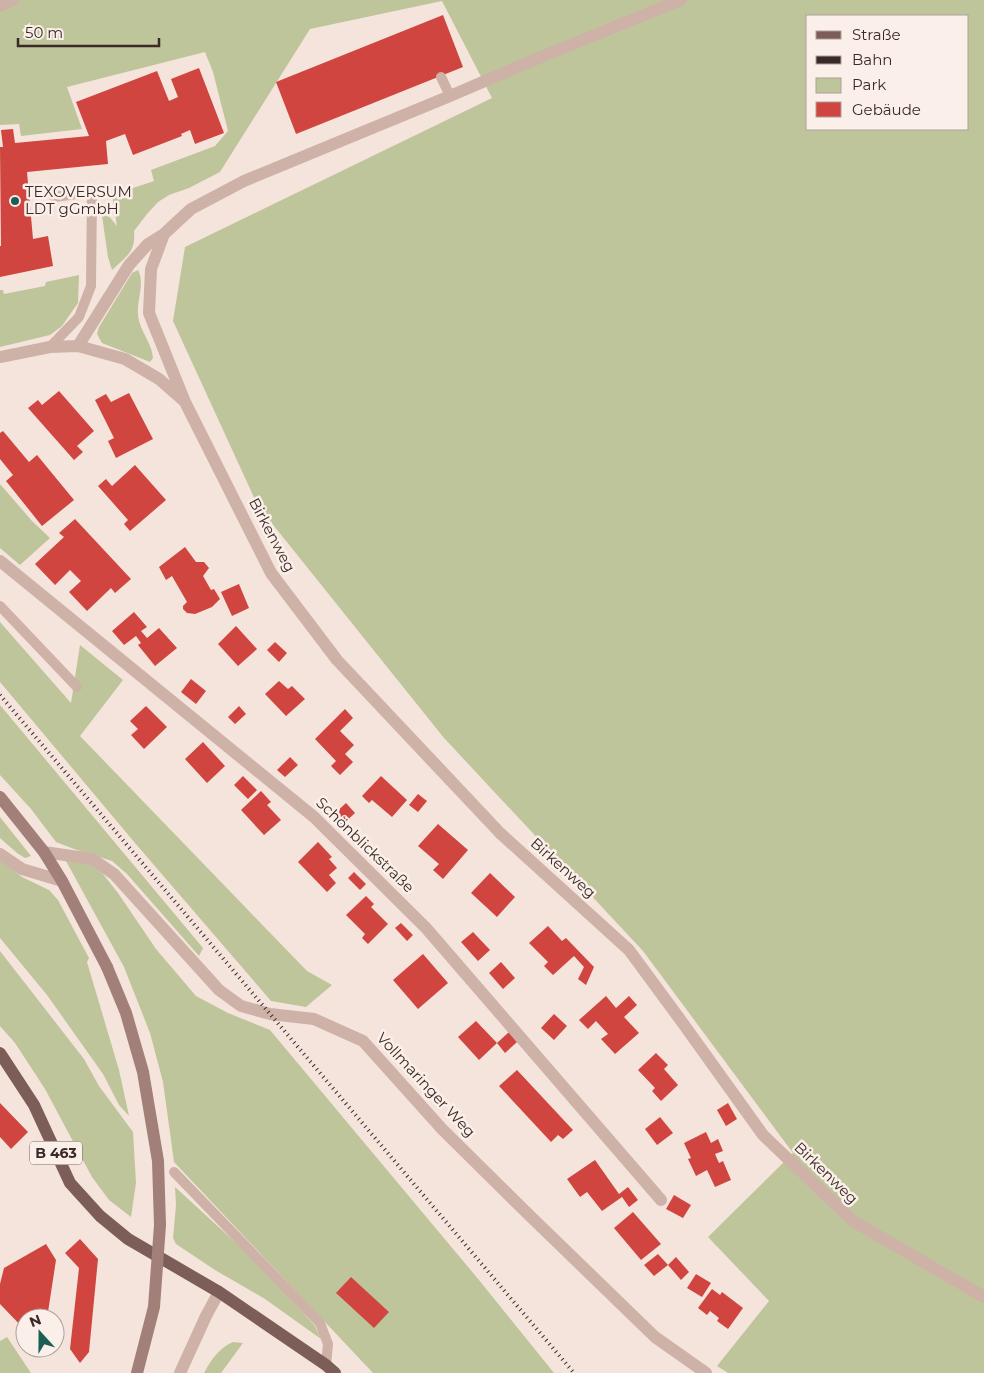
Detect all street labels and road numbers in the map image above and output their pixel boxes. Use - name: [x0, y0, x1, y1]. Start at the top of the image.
- street label: Birkenweg: [245, 494, 300, 575]
- street label: Schönblickstraße: [312, 793, 418, 896]
- street label: Birkenweg: [527, 833, 600, 902]
- street label: Vollmaringer Weg: [373, 1028, 480, 1141]
- street label: Birkenweg: [791, 1138, 862, 1208]
- road number: B 463: [30, 1142, 82, 1164]

